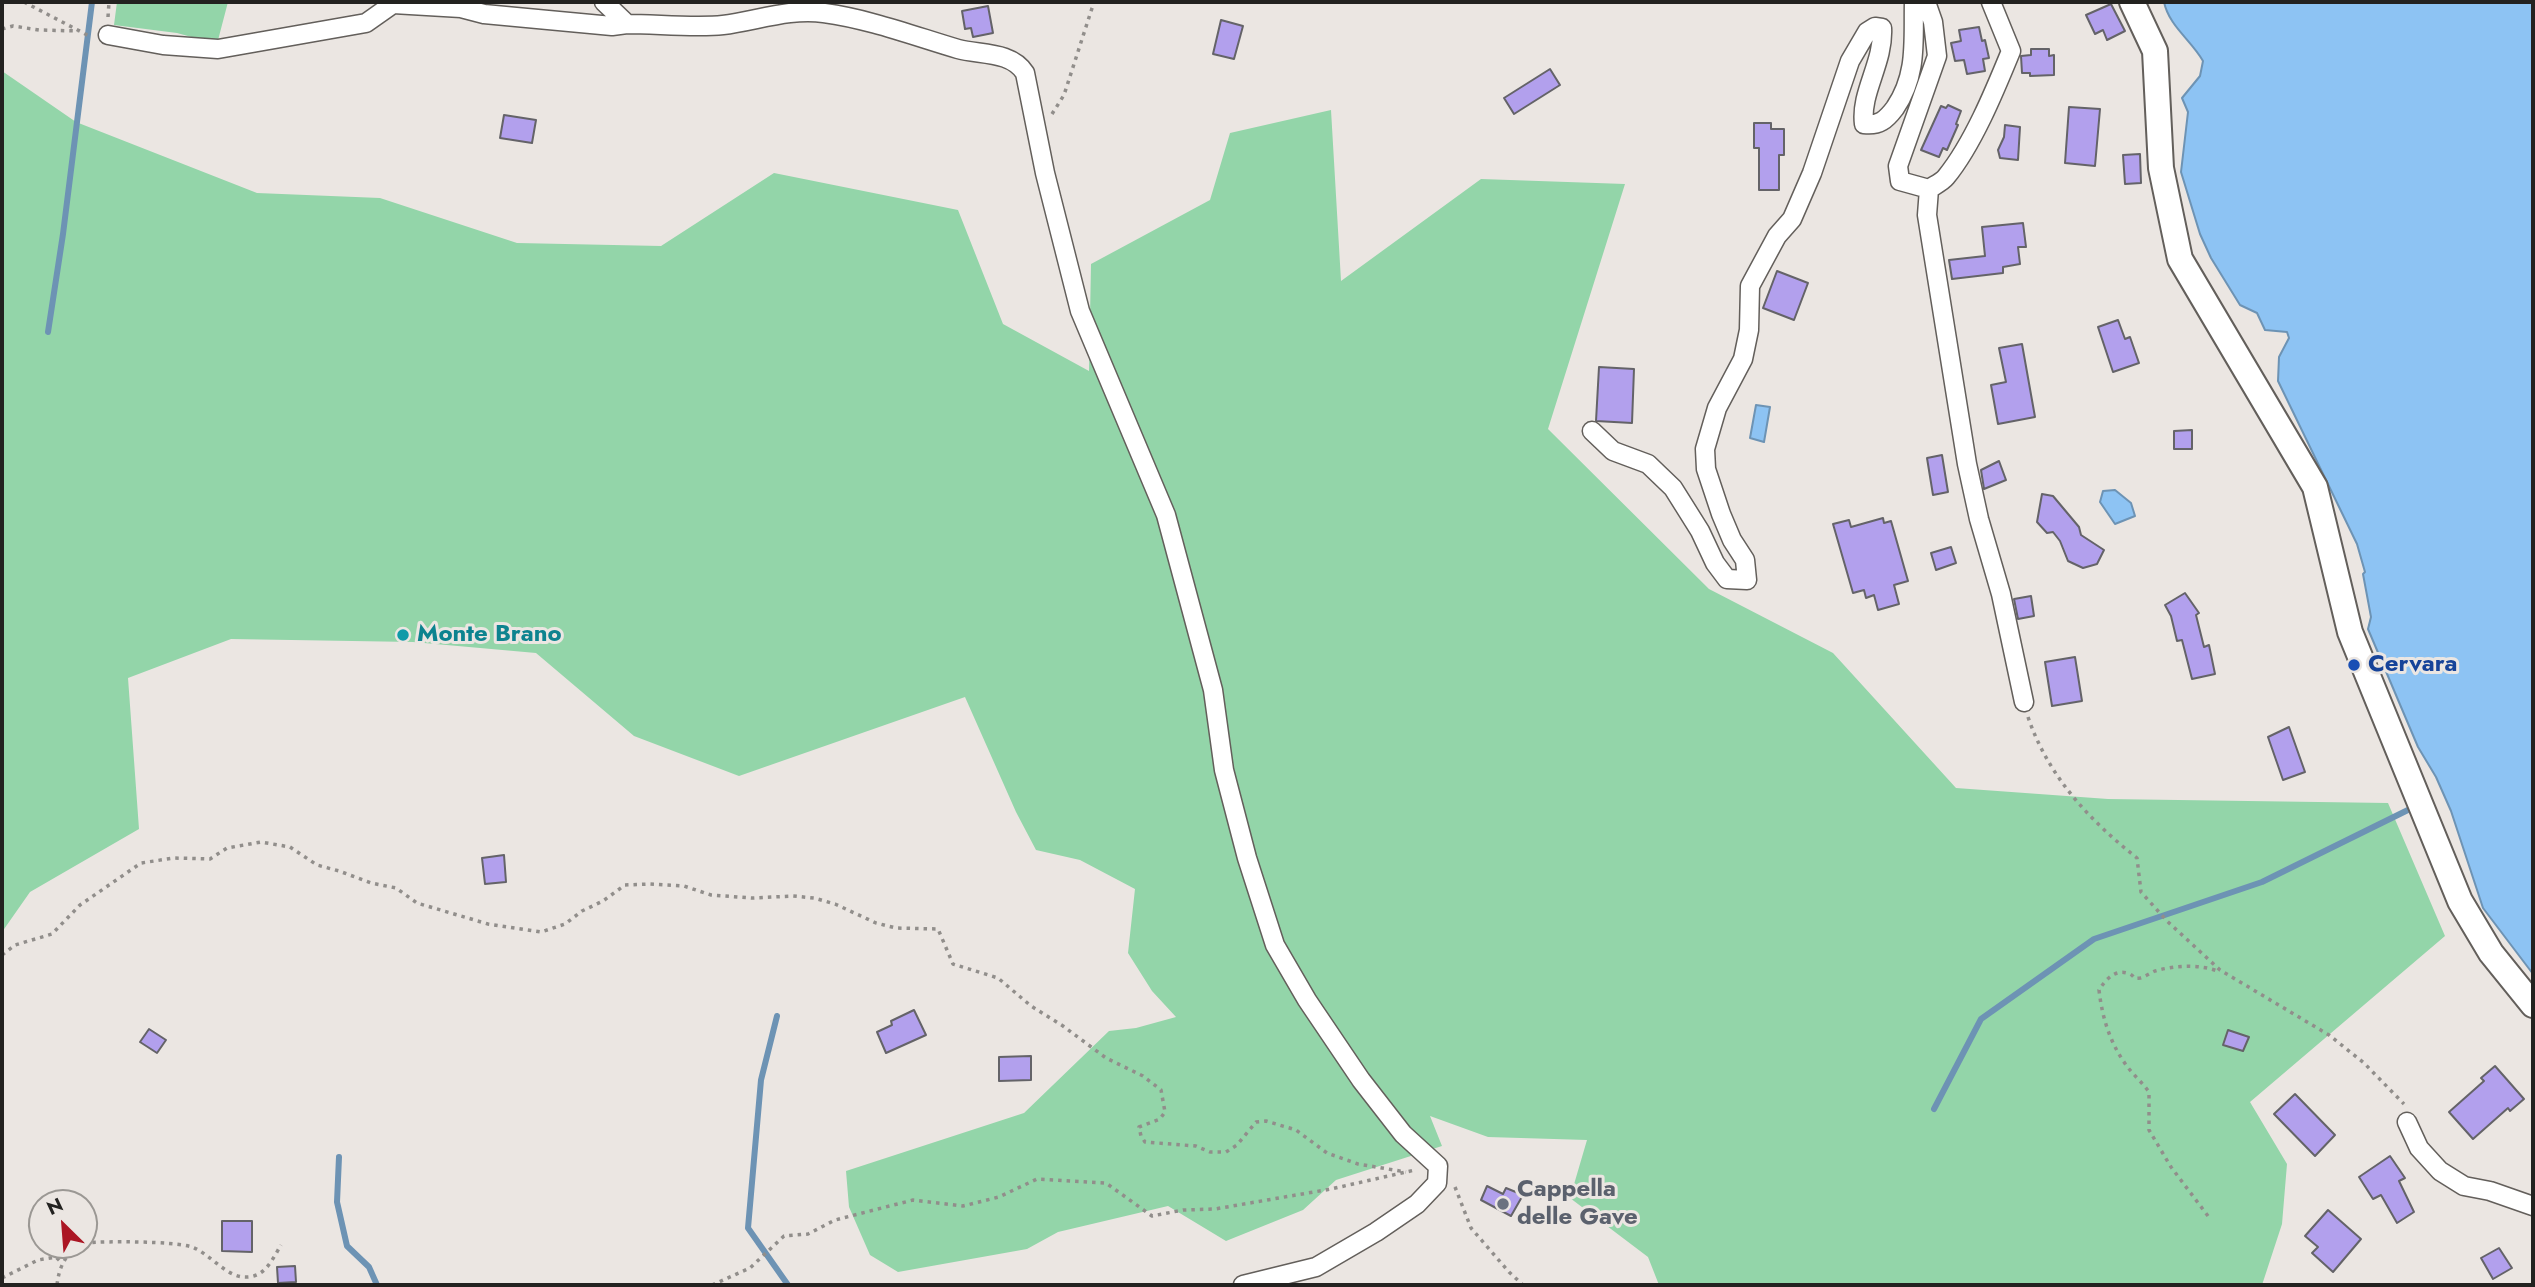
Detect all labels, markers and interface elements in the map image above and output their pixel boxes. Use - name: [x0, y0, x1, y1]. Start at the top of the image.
- place label: Monte Brano: [417, 621, 562, 649]
- marker: Monte Brano: [395, 627, 411, 643]
- place label: Cervara: [2368, 651, 2458, 679]
- marker: Cervara: [2346, 657, 2362, 673]
- place label: Cappella delle Gave: [1517, 1176, 1638, 1232]
- north arrow: [28, 1189, 98, 1259]
- text: N: [42, 1191, 67, 1222]
- marker: Cappella delle Gave: [1495, 1196, 1511, 1212]

